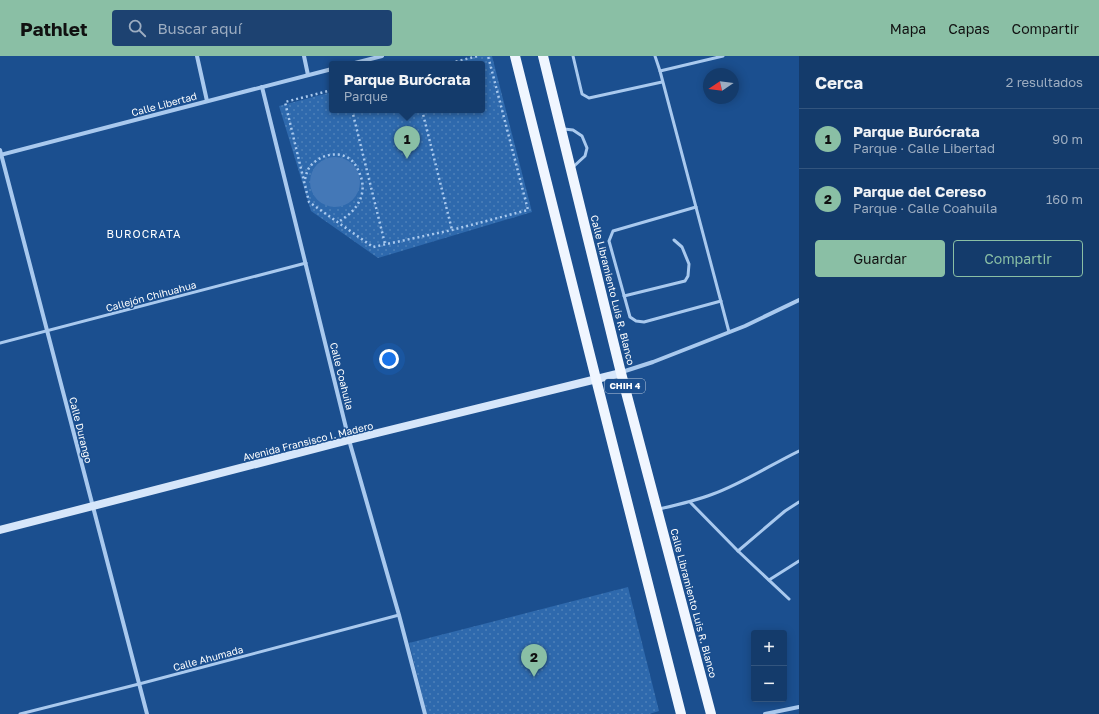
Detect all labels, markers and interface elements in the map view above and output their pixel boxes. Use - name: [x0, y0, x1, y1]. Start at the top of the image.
- search box: [112, 10, 392, 46]
- text: Pathlet: [20, 17, 88, 40]
- icon: search: [126, 17, 148, 39]
- text: Buscar aquí: [158, 19, 242, 37]
- text: Mapa: [890, 20, 926, 37]
- text: Capas: [948, 20, 990, 37]
- text: Compartir: [1012, 20, 1079, 37]
- popup: [329, 61, 485, 113]
- north arrow: [703, 68, 739, 104]
- text: Parque Burócrata: [344, 70, 470, 88]
- text: Cerca: [815, 72, 863, 93]
- text: 2 resultados: [1006, 74, 1083, 90]
- text: Parque: [344, 88, 388, 104]
- street label: Calle Libertad: [130, 89, 198, 119]
- text: Parque Burócrata: [853, 122, 980, 140]
- pin: 1: [394, 126, 420, 159]
- text: 1: [825, 131, 831, 147]
- text: 90 m: [1052, 131, 1083, 147]
- text: Parque · Calle Libertad: [853, 140, 995, 156]
- text: Parque del Cereso: [853, 182, 986, 200]
- text: 2: [824, 191, 832, 207]
- text: 160 m: [1046, 191, 1083, 207]
- text: Parque · Calle Coahuila: [853, 200, 997, 216]
- street label: Calle Libramiento Luis R. Blanco: [589, 214, 637, 366]
- district label: BUROCRATA: [107, 227, 181, 240]
- button: Guardar: [815, 240, 945, 277]
- button: Compartir: [953, 240, 1083, 277]
- street label: Callejón Chihuahua: [104, 278, 198, 314]
- street label: Calle Coahuila: [328, 341, 356, 411]
- your location: [379, 349, 399, 369]
- road number: CHIH 4: [605, 379, 645, 393]
- street label: Calle Durango: [67, 396, 95, 464]
- street label: Avenida Fransisco I. Madero: [242, 419, 374, 463]
- street label: Calle Libramiento Luis R. Blanco: [668, 527, 720, 679]
- map controls: [751, 630, 787, 702]
- button: +: [751, 630, 787, 666]
- street label: Calle Ahumada: [172, 643, 244, 673]
- pin: 2: [521, 644, 547, 677]
- button: −: [751, 666, 787, 702]

